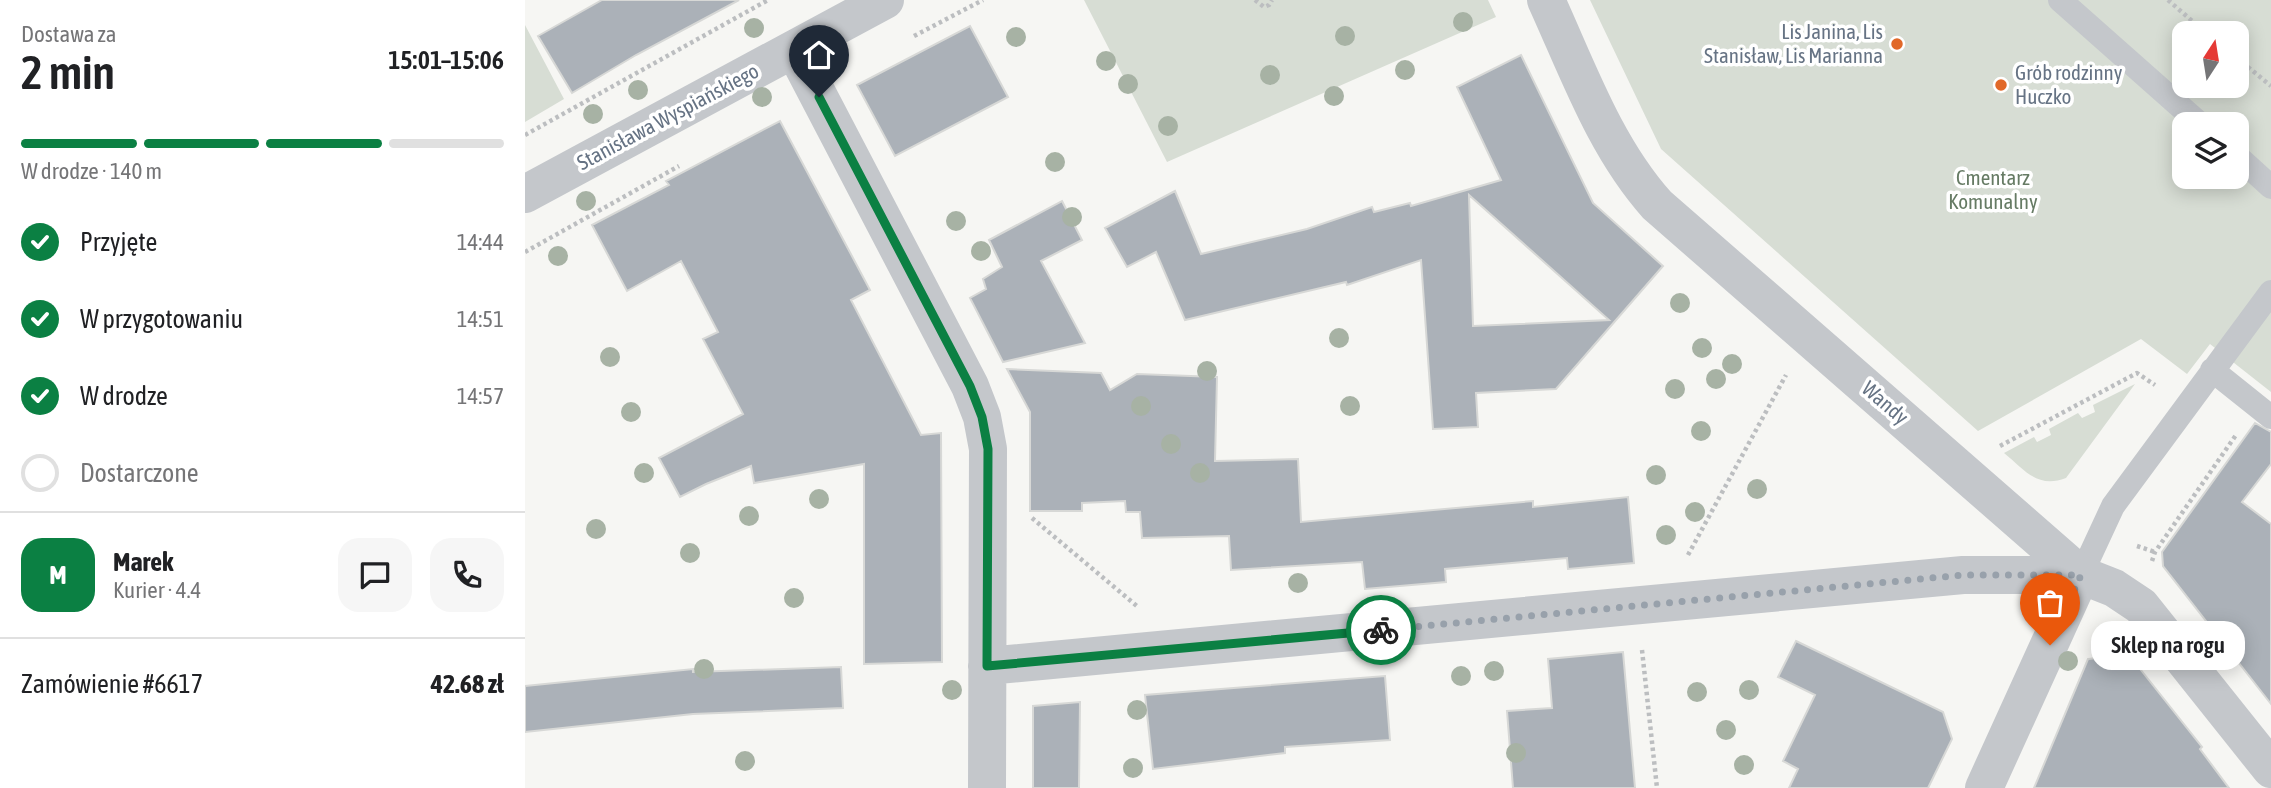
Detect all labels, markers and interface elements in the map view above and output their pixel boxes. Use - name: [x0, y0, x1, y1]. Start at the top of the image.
- place label: Lis Janina, Lis Stanisław, Lis Marianna: [1704, 19, 1883, 67]
- text: Dostawa za: [21, 21, 116, 47]
- north arrow: [2172, 21, 2249, 98]
- map controls: [2172, 21, 2249, 189]
- pin: [789, 25, 849, 97]
- icon: home: [800, 36, 838, 74]
- marker: Lis Janina, Lis Stanisław, Lis Marianna: [1889, 36, 1905, 52]
- text: 15:01–15:06: [388, 45, 504, 75]
- text: 2 min: [21, 46, 115, 99]
- street label: Stanisława Wyspiańskiego: [573, 58, 762, 174]
- place label: Grób rodzinny Huczko: [2015, 60, 2123, 108]
- marker: Grób rodzinny Huczko: [1993, 77, 2009, 93]
- button: layers: [2172, 112, 2249, 189]
- text: W drodze · 140 m: [21, 158, 162, 184]
- park label: Cmentarz Komunalny: [1948, 165, 2038, 213]
- icon: check: [21, 223, 59, 261]
- text: Przyjęte: [80, 227, 157, 257]
- text: 14:44: [457, 229, 504, 255]
- icon: check: [21, 300, 59, 338]
- text: W przygotowaniu: [80, 304, 243, 334]
- text: 14:51: [457, 306, 504, 332]
- street label: Wandy: [1858, 376, 1914, 429]
- icon: check: [21, 377, 59, 415]
- text: W drodze: [80, 381, 168, 411]
- text: 14:57: [457, 383, 504, 409]
- text: Dostarczone: [80, 458, 199, 488]
- button: chat: [338, 538, 412, 612]
- button: phone: [430, 538, 504, 612]
- text: Marek: [113, 547, 173, 577]
- text: M: [49, 560, 67, 590]
- pin: [2020, 573, 2080, 645]
- text: Kurier · 4.4: [113, 577, 201, 603]
- icon: bag: [2031, 584, 2069, 622]
- courier: [1346, 595, 1416, 665]
- icon: bike: [1362, 611, 1400, 649]
- callout: Sklep na rogu: [2092, 620, 2246, 670]
- text: Sklep na rogu: [2111, 632, 2225, 658]
- text: Zamówienie #6617: [21, 669, 203, 699]
- text: 42.68 zł: [431, 669, 504, 699]

